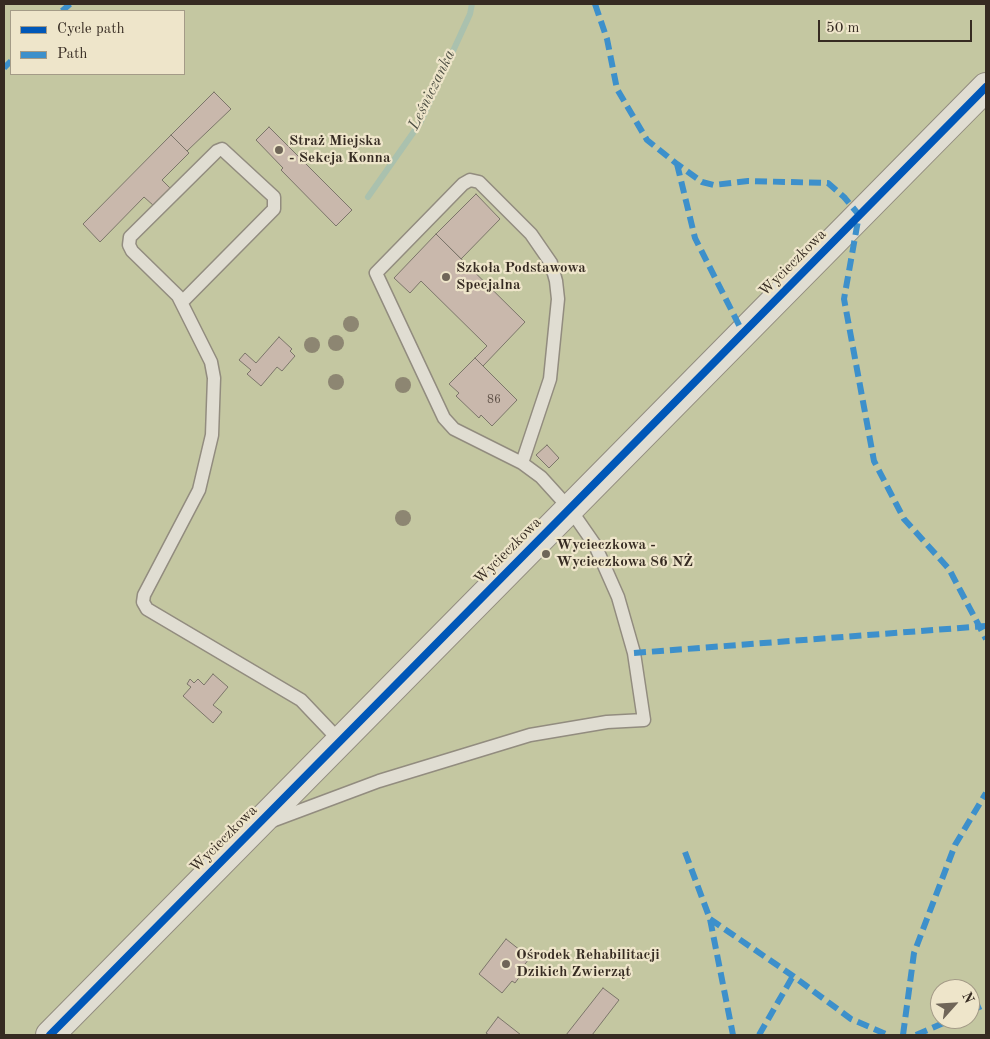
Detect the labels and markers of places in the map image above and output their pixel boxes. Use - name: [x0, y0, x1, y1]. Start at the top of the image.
- place label: Straż Miejska - Sekcja Konna: [289, 132, 391, 167]
- marker: Straż Miejska - Sekcja Konna: [273, 144, 285, 156]
- place label: Szkoła Podstawowa Specjalna: [456, 259, 586, 294]
- marker: Szkoła Podstawowa Specjalna: [440, 271, 452, 283]
- place label: Wycieczkowa - Wycieczkowa 86 NŻ: [556, 536, 693, 571]
- marker: Wycieczkowa - Wycieczkowa 86 NŻ: [540, 548, 552, 560]
- place label: Ośrodek Rehabilitacji Dzikich Zwierząt: [516, 946, 660, 981]
- marker: Ośrodek Rehabilitacji Dzikich Zwierząt: [500, 958, 512, 970]

